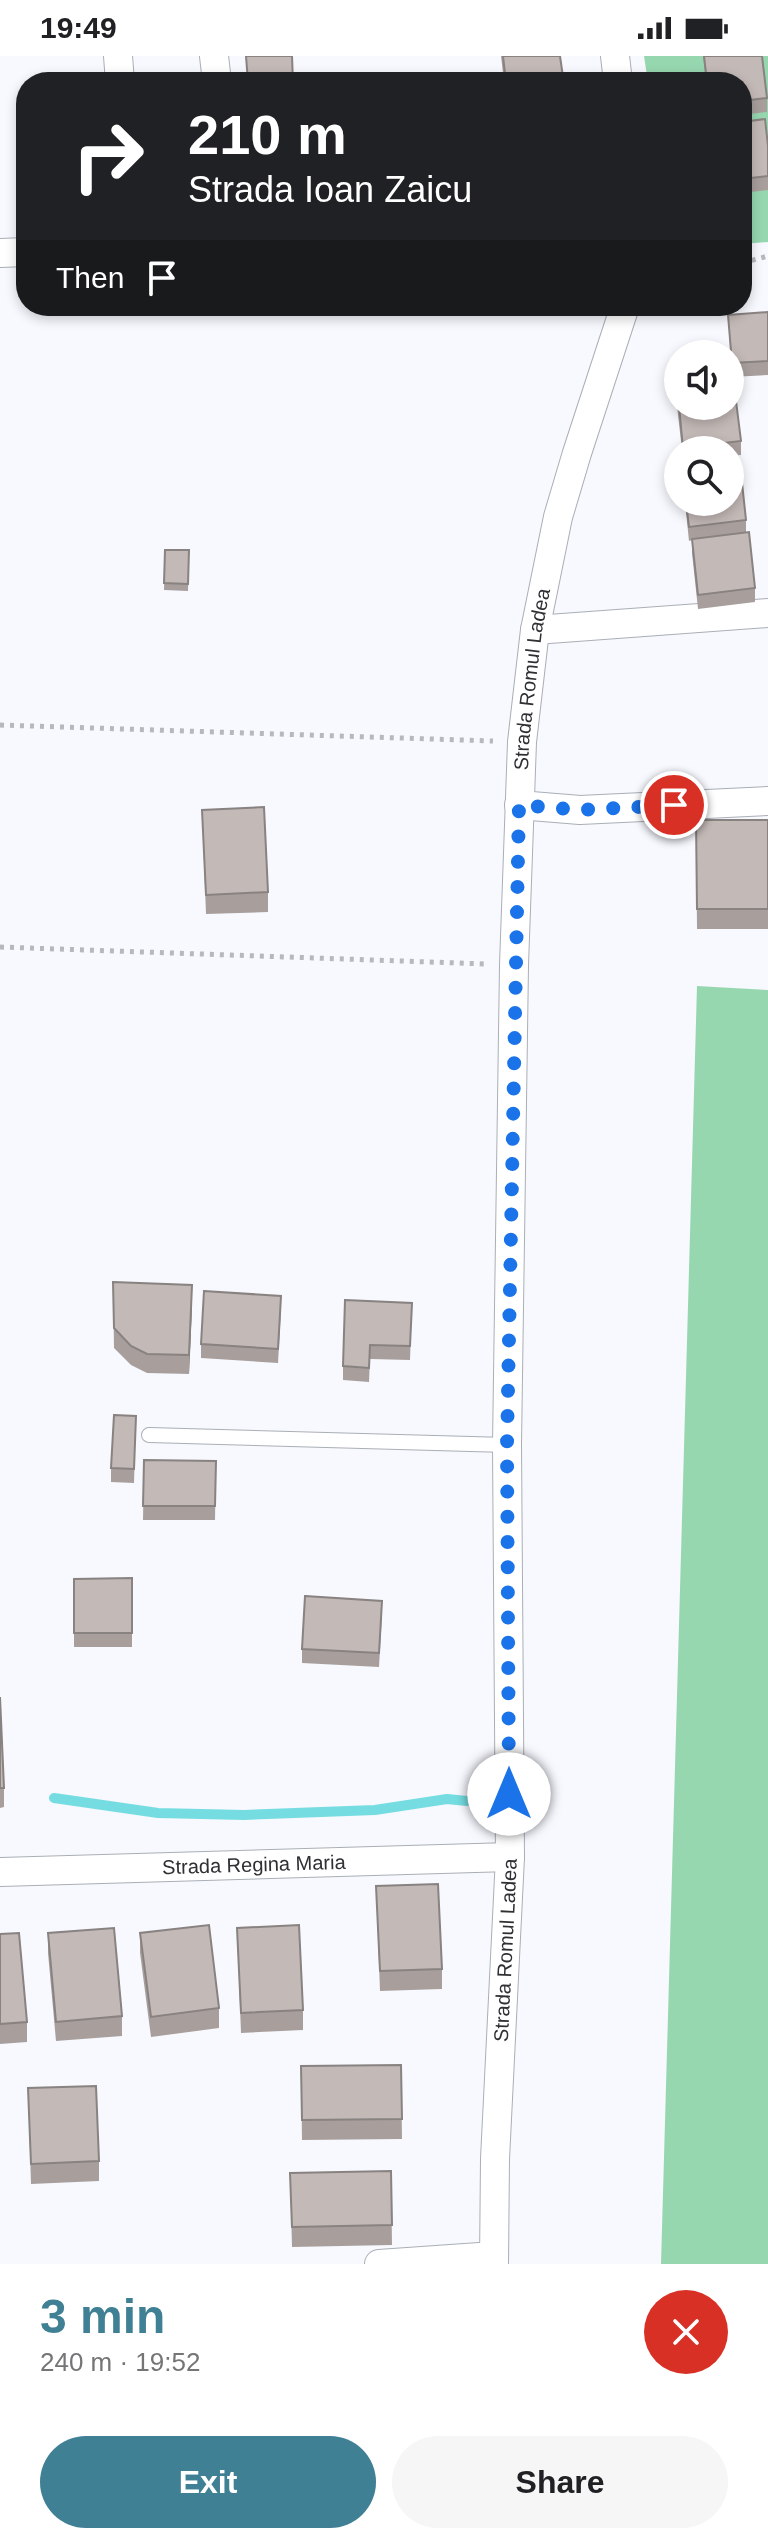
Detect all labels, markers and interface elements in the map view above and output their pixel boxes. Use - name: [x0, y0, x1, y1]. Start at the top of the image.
- text: 19:49: [40, 11, 117, 44]
- text: 210 m: [188, 103, 347, 166]
- icon: right: [56, 104, 160, 208]
- text: Strada Ioan Zaicu: [188, 169, 472, 210]
- icon: arrive: [140, 256, 184, 300]
- text: Then: [56, 261, 124, 294]
- map controls: [664, 340, 744, 516]
- button: sound: [664, 340, 744, 420]
- button: search: [664, 436, 744, 516]
- street label: Strada Romul Ladea: [510, 585, 554, 771]
- pin: [640, 771, 708, 839]
- icon: arrive: [652, 783, 696, 827]
- position arrow: [467, 1752, 551, 1836]
- street label: Strada Regina Maria: [162, 1851, 347, 1878]
- street label: Strada Romul Ladea: [490, 1857, 521, 2042]
- text: 3 min: [40, 2290, 165, 2343]
- button: close: [644, 2290, 728, 2374]
- text: 240 m · 19:52: [40, 2347, 200, 2377]
- button: Exit: [40, 2436, 376, 2528]
- button: Share: [392, 2436, 728, 2528]

